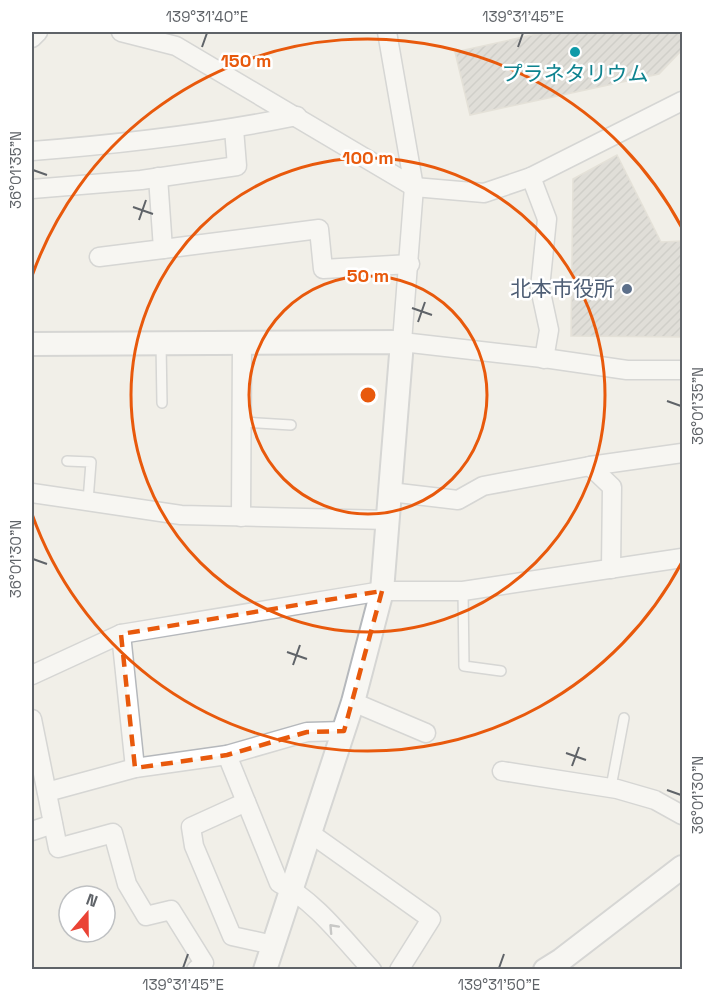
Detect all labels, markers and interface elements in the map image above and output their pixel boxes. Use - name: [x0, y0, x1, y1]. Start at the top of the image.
- text: 139°31'40"E: [166, 7, 248, 26]
- text: 139°31'45"E: [482, 7, 564, 26]
- marker: プラネタリウム: [568, 45, 582, 59]
- text: 150 m: [221, 49, 271, 72]
- place label: プラネタリウム: [502, 60, 649, 87]
- text: 36°01'35"N: [6, 131, 25, 209]
- text: 100 m: [342, 146, 394, 169]
- text: 50 m: [347, 264, 389, 287]
- place label: 北本市役所: [510, 275, 615, 302]
- marker: 北本市役所: [620, 282, 634, 296]
- text: 36°01'35"N: [688, 367, 707, 445]
- centre of rings: [358, 385, 378, 405]
- text: 36°01'30"N: [6, 520, 25, 598]
- text: 36°01'30"N: [688, 756, 707, 834]
- north arrow: [57, 884, 117, 944]
- text: N: [83, 889, 101, 912]
- one-way arrow: [329, 925, 340, 935]
- text: 139°31'45"E: [142, 975, 224, 994]
- text: 139°31'50"E: [458, 975, 540, 994]

